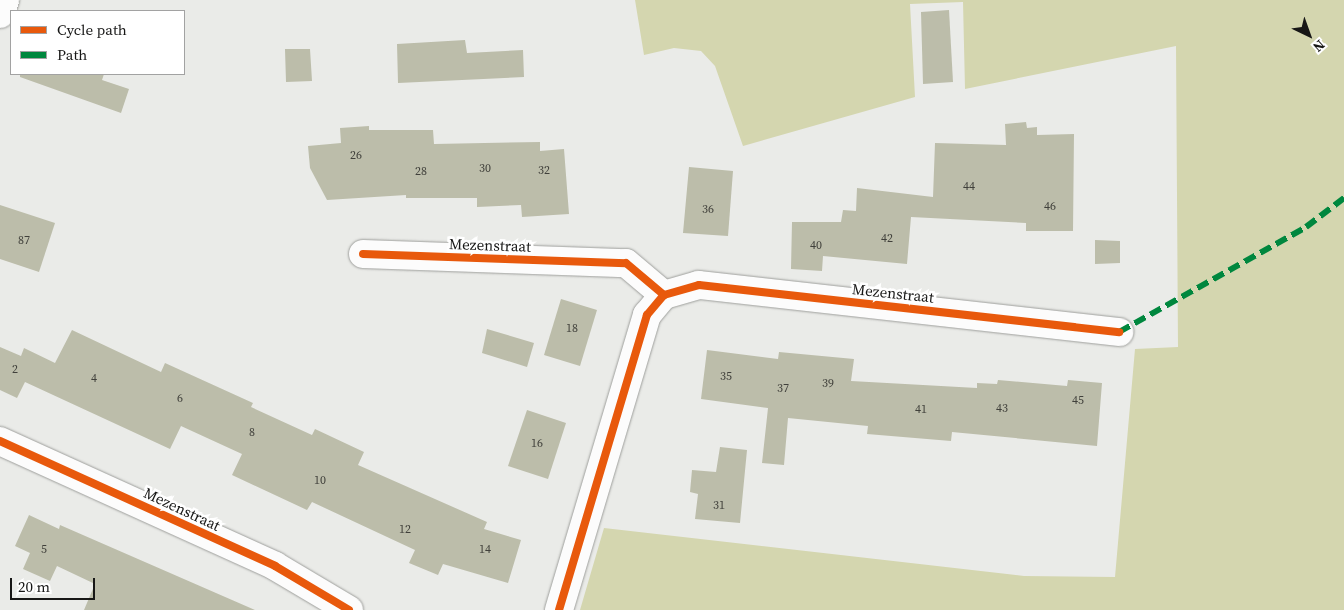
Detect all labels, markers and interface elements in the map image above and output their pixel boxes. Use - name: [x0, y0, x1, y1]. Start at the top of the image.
- legend: [10, 10, 185, 75]
- north arrow: [1284, 10, 1334, 60]
- text: Cycle path: [57, 19, 127, 40]
- text: N: [1309, 35, 1330, 57]
- text: Path: [57, 44, 87, 65]
- house number: 26: [350, 149, 362, 163]
- house number: 30: [479, 162, 491, 176]
- house number: 32: [538, 164, 550, 178]
- house number: 28: [415, 165, 427, 179]
- house number: 44: [963, 180, 975, 194]
- house number: 46: [1044, 200, 1056, 214]
- house number: 36: [702, 203, 714, 217]
- house number: 42: [881, 232, 893, 246]
- house number: 87: [18, 234, 30, 248]
- street label: Mezenstraat: [449, 235, 531, 255]
- house number: 40: [810, 239, 822, 253]
- street label: Mezenstraat: [851, 280, 935, 306]
- house number: 18: [566, 322, 578, 336]
- house number: 2: [12, 363, 18, 377]
- house number: 35: [720, 370, 732, 384]
- house number: 4: [91, 372, 97, 386]
- house number: 39: [822, 377, 834, 391]
- house number: 37: [777, 382, 789, 396]
- house number: 6: [177, 392, 183, 406]
- house number: 45: [1072, 394, 1084, 408]
- house number: 43: [996, 402, 1008, 416]
- house number: 41: [915, 403, 927, 417]
- house number: 8: [249, 426, 255, 440]
- house number: 16: [531, 437, 543, 451]
- house number: 10: [314, 474, 326, 488]
- street label: Mezenstraat: [141, 483, 223, 535]
- house number: 31: [713, 499, 725, 513]
- house number: 12: [399, 523, 411, 537]
- house number: 5: [41, 543, 47, 557]
- house number: 14: [479, 543, 491, 557]
- scale bar: [12, 568, 98, 600]
- text: 20 m: [18, 576, 50, 597]

